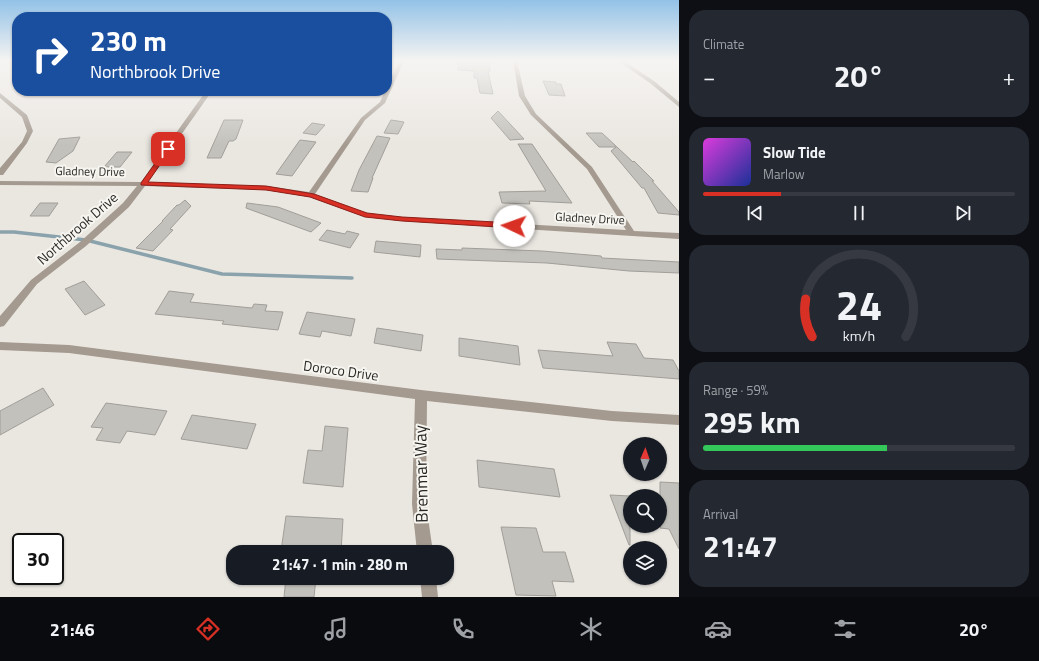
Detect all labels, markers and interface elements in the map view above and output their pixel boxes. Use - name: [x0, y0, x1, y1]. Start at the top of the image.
- text: 230 m: [90, 19, 167, 62]
- icon: right: [24, 28, 76, 80]
- text: Climate: [703, 34, 744, 54]
- text: 20°: [834, 53, 884, 99]
- text: Northbrook Drive: [90, 58, 220, 85]
- text: −: [703, 60, 715, 94]
- text: +: [1003, 60, 1015, 94]
- pin: [151, 132, 185, 166]
- icon: arrive: [157, 138, 179, 160]
- text: Slow Tide: [763, 141, 826, 164]
- street label: Gladney Drive: [55, 161, 125, 181]
- text: Marlow: [763, 164, 805, 184]
- street label: Northbrook Drive: [32, 187, 122, 269]
- icon: previous: [744, 202, 766, 224]
- icon: pause: [848, 202, 870, 224]
- icon: next: [952, 202, 974, 224]
- position arrow: [493, 205, 535, 247]
- street label: Gladney Drive: [555, 207, 625, 229]
- text: 24: [836, 272, 882, 335]
- text: km/h: [843, 324, 875, 346]
- street label: Doroco Drive: [302, 354, 380, 386]
- text: Range · 59%: [703, 380, 768, 400]
- text: 295 km: [703, 399, 801, 445]
- street label: Brenmar Way: [407, 425, 435, 523]
- north arrow: [623, 437, 667, 481]
- map controls: [623, 437, 667, 585]
- button: search: [623, 489, 667, 533]
- text: Arrival: [703, 504, 738, 524]
- text: 21:47: [703, 523, 778, 569]
- speed limit sign: 30: [12, 533, 64, 585]
- button: layers: [623, 541, 667, 585]
- text: 21:47 · 1 min · 280 m: [272, 553, 408, 576]
- icon: directions: [194, 615, 222, 643]
- icon: music: [322, 615, 350, 643]
- icon: phone: [449, 615, 477, 643]
- icon: climate: [577, 615, 605, 643]
- icon: car: [704, 615, 732, 643]
- icon: filters: [831, 615, 859, 643]
- text: 21:46: [50, 616, 95, 643]
- text: 20°: [959, 616, 989, 643]

